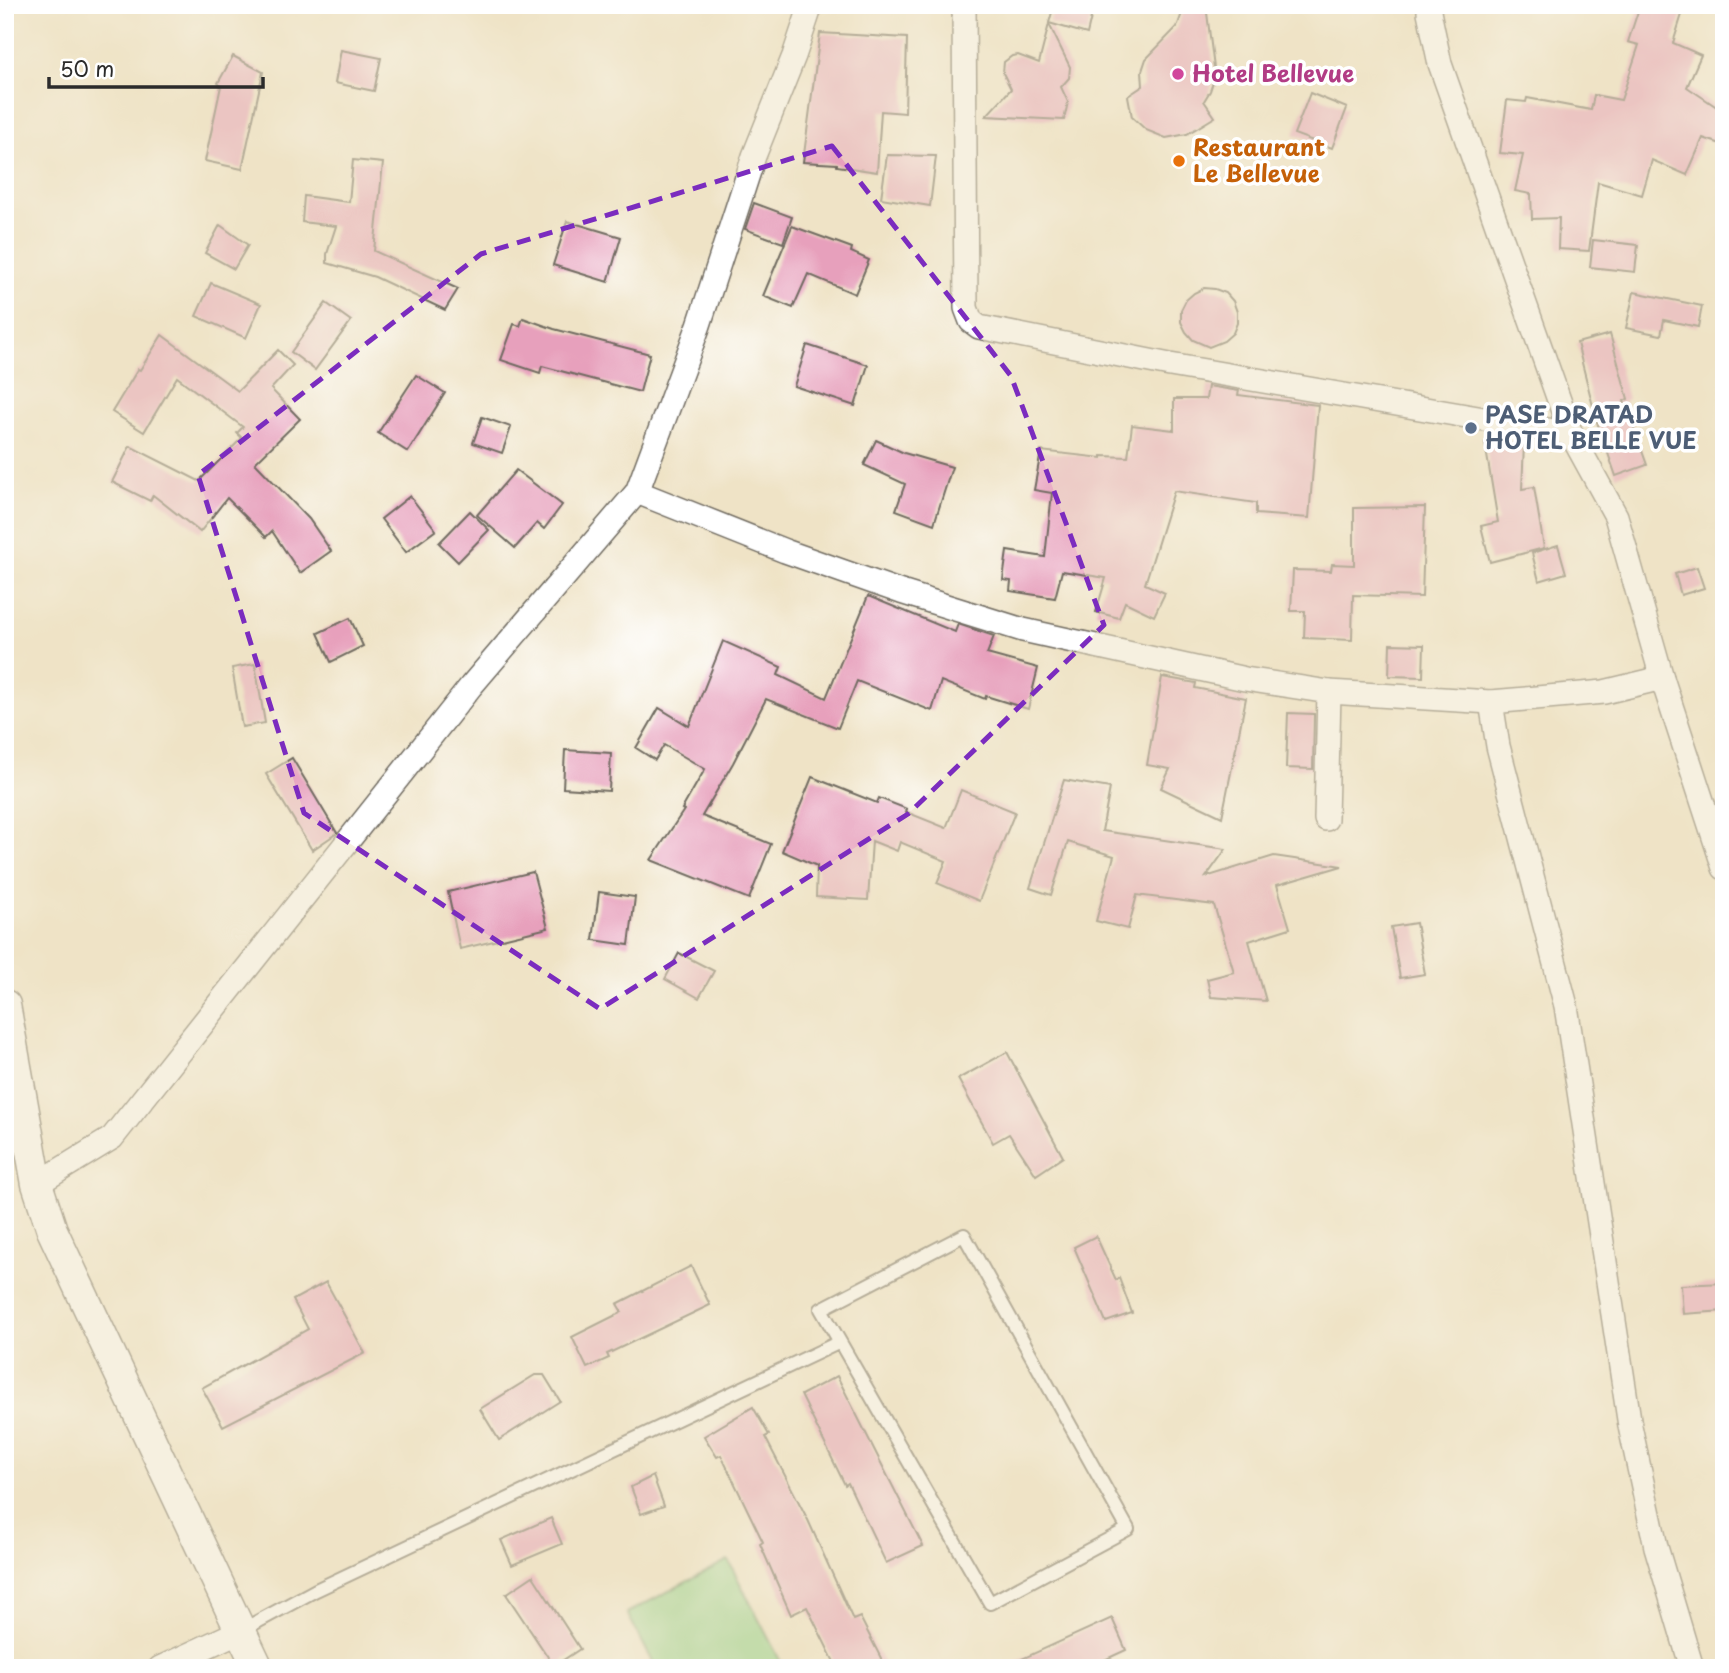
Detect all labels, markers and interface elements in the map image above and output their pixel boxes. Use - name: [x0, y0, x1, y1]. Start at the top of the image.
- scale bar: [49, 46, 262, 90]
- text: 50 m: [60, 52, 114, 84]
- place label: Hotel Bellevue: [1192, 55, 1354, 90]
- marker: Hotel Bellevue: [1170, 66, 1186, 82]
- place label: Restaurant Le Bellevue: [1193, 129, 1325, 190]
- marker: Restaurant Le Bellevue: [1171, 153, 1187, 169]
- place label: PASE DRATAD HOTEL BELLE VUE: [1485, 396, 1697, 457]
- marker: PASE DRATAD HOTEL BELLE VUE: [1463, 420, 1479, 436]

